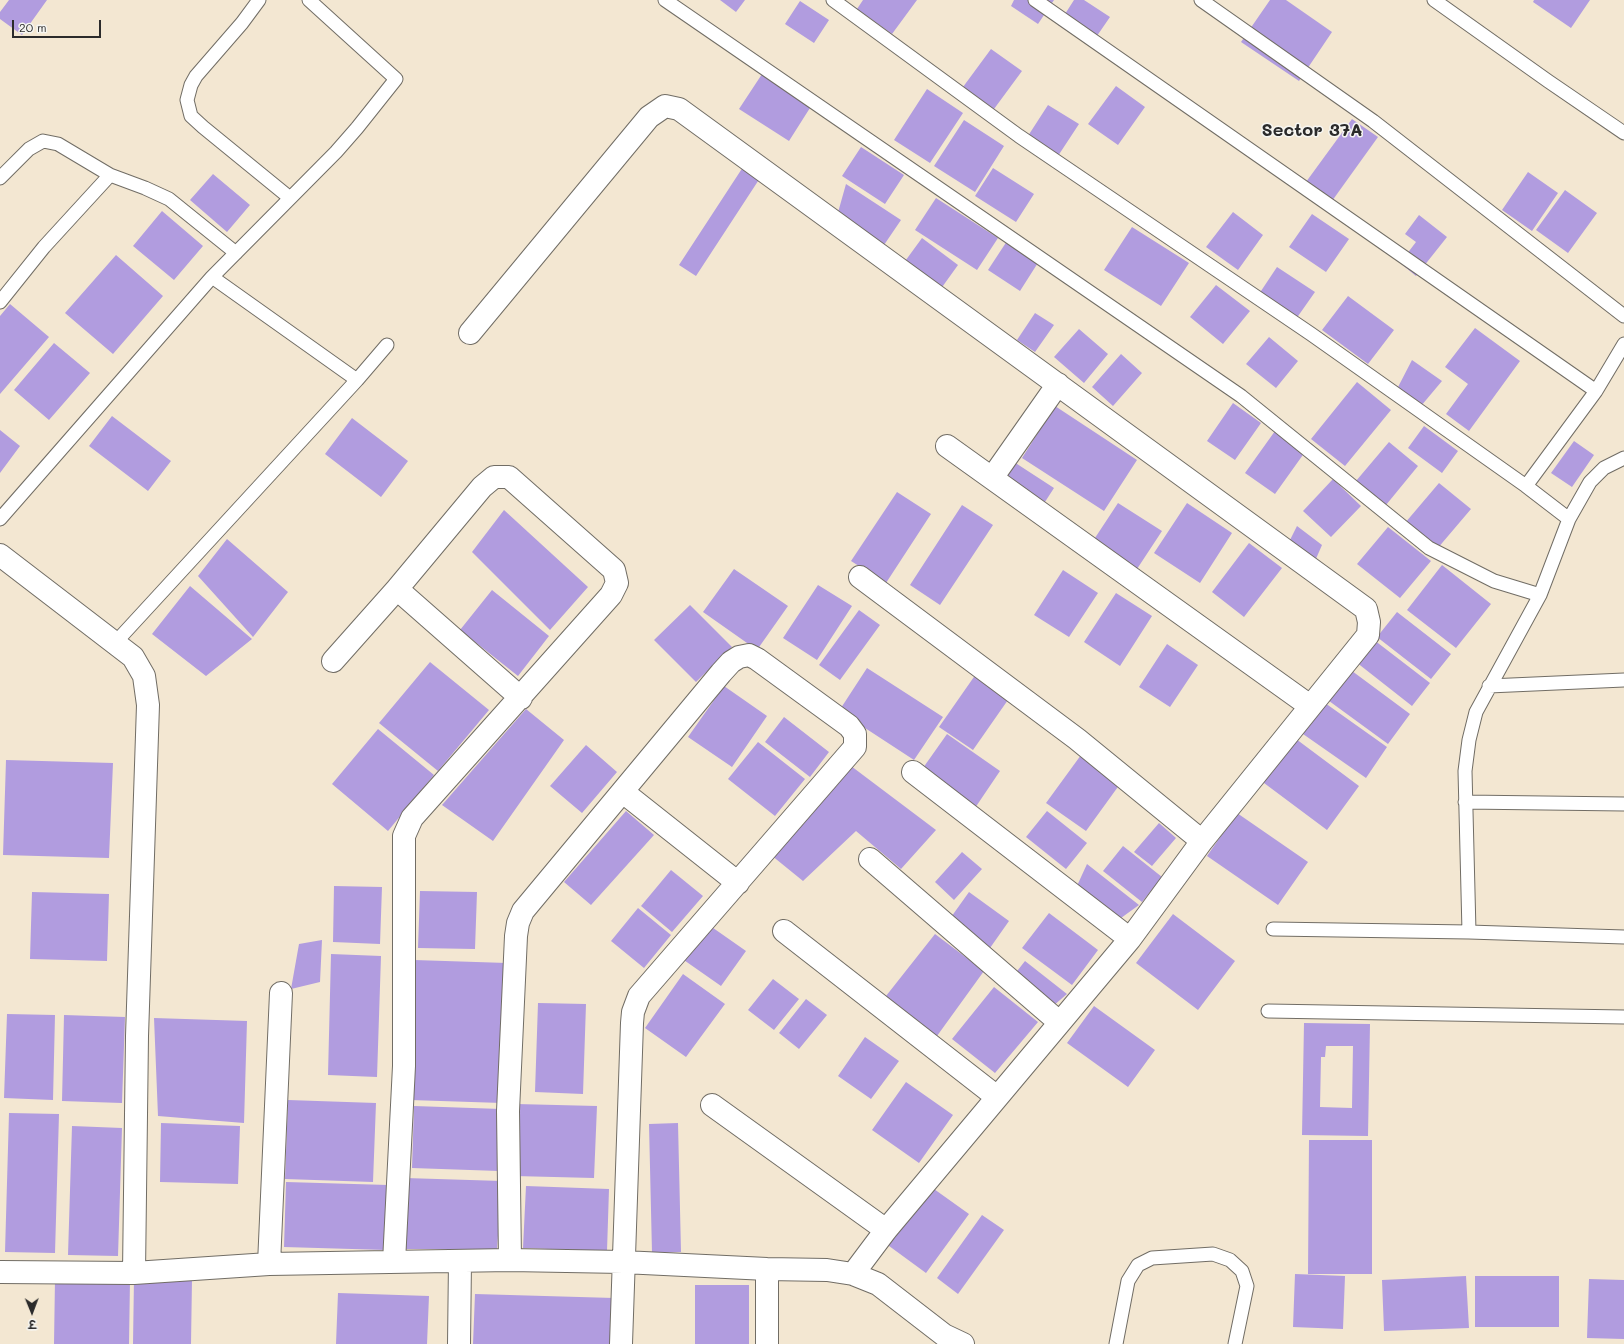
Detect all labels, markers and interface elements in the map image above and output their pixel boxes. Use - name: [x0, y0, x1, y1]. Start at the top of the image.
- scale bar: [14, 12, 103, 38]
- text: 20 m: [19, 19, 47, 35]
- district label: Sector 37A: [1262, 119, 1362, 141]
- north arrow: [12, 1292, 52, 1332]
- text: उ: [28, 1317, 36, 1332]

